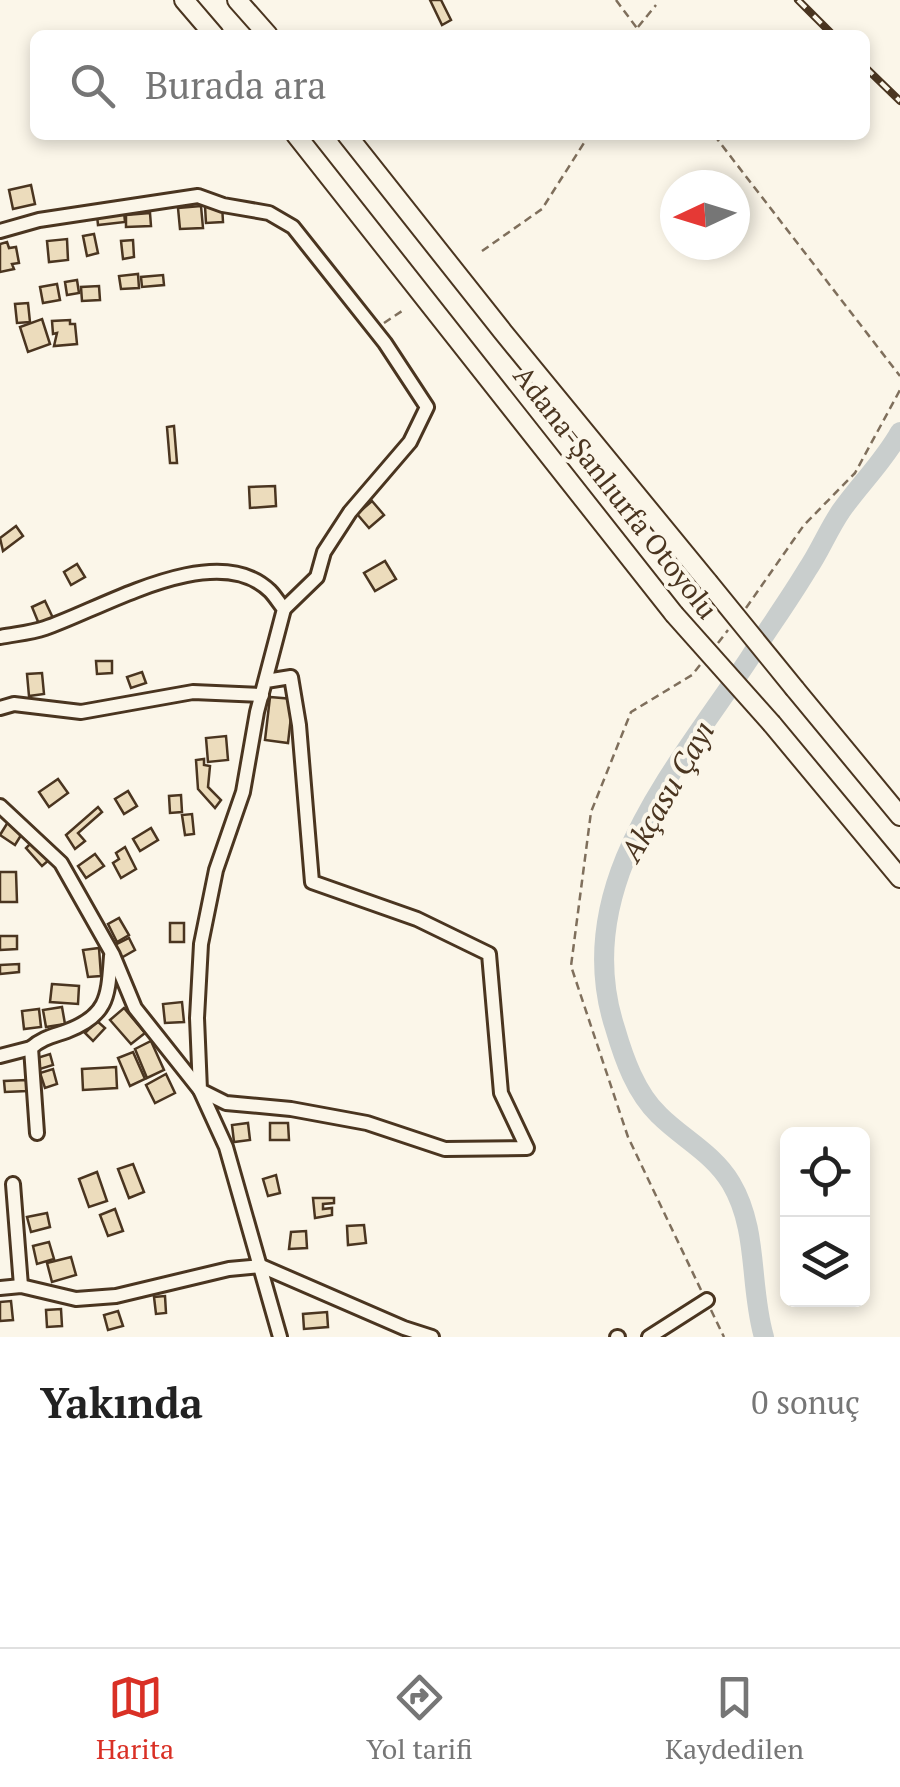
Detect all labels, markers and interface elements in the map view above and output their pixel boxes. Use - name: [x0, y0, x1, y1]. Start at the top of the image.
- search box: [30, 30, 870, 140]
- icon: search: [65, 58, 120, 113]
- text: Burada ara: [145, 60, 326, 110]
- north arrow: [660, 170, 750, 260]
- street label: Adana-Şanlıurfa Otoyolu: [506, 358, 726, 626]
- water label: Akçasu Çayı: [610, 714, 723, 870]
- map controls: [780, 1127, 870, 1307]
- button: locate: [780, 1127, 870, 1217]
- button: layers: [780, 1217, 870, 1307]
- text: Yakında: [40, 1374, 203, 1430]
- text: 0 sonuç: [751, 1381, 860, 1423]
- tab: Harita: [96, 1670, 174, 1767]
- tab: Yol tarifi: [366, 1670, 473, 1767]
- tab: Kaydedilen: [665, 1670, 804, 1767]

